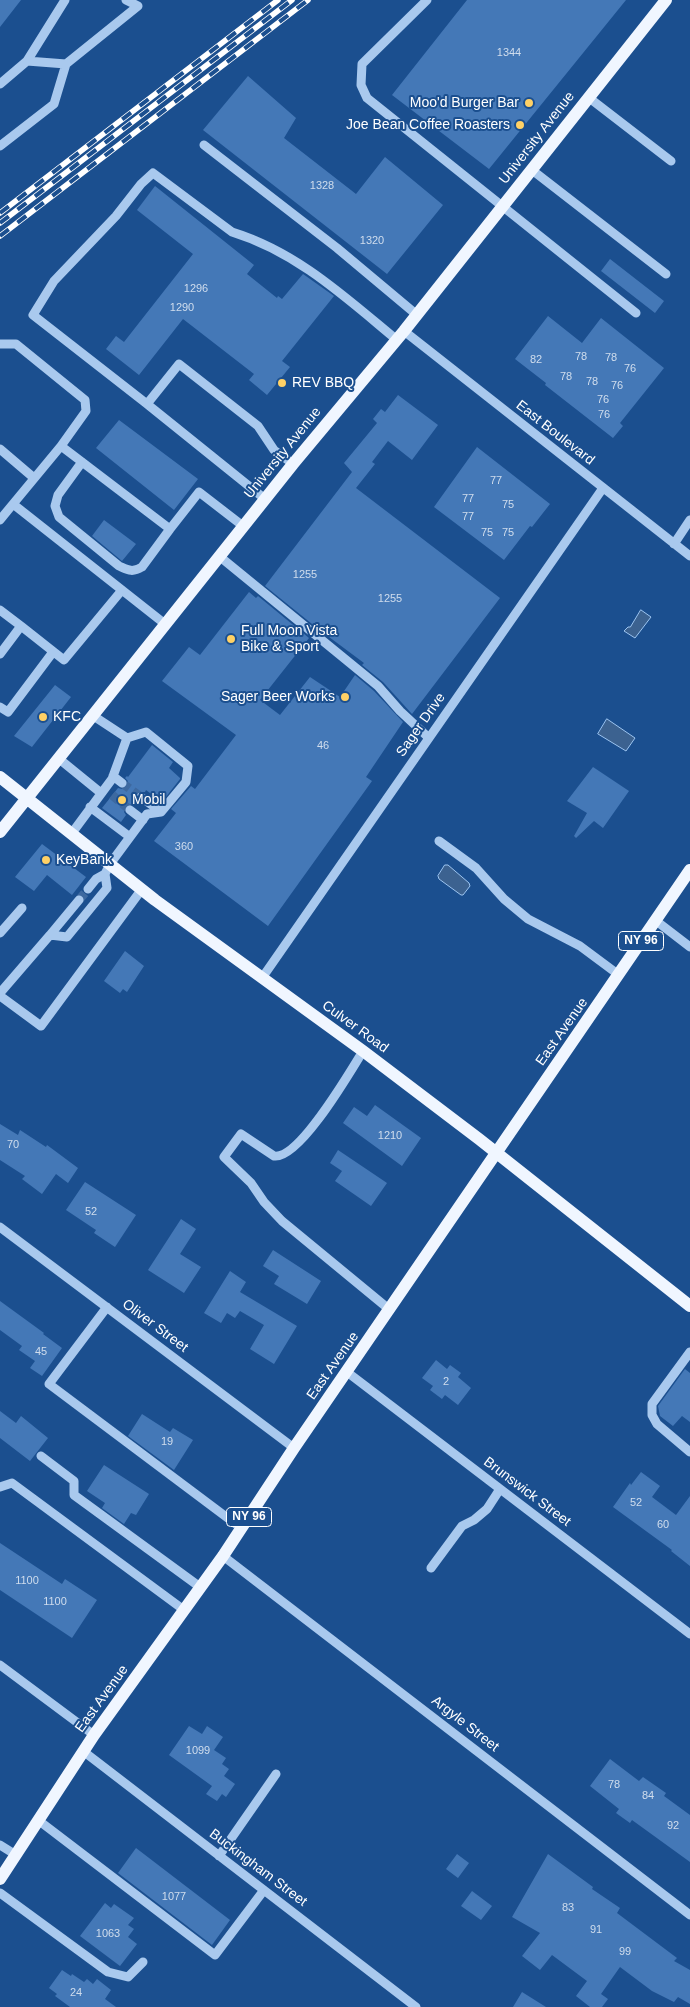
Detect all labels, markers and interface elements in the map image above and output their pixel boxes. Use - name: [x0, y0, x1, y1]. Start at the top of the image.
- house number: 1344: [497, 46, 521, 60]
- street label: University Avenue: [496, 88, 578, 188]
- place label: Moo'd Burger Bar: [410, 95, 519, 111]
- marker: Moo'd Burger Bar: [523, 97, 535, 109]
- place label: Joe Bean Coffee Roasters: [346, 117, 510, 133]
- marker: Joe Bean Coffee Roasters: [514, 119, 526, 131]
- house number: 1328: [310, 179, 334, 193]
- house number: 1320: [360, 234, 384, 248]
- house number: 1296: [184, 282, 208, 296]
- house number: 1290: [170, 301, 194, 315]
- house number: 78: [575, 350, 587, 364]
- house number: 78: [605, 351, 617, 365]
- house number: 82: [530, 353, 542, 367]
- house number: 76: [624, 362, 636, 376]
- house number: 78: [560, 370, 572, 384]
- place label: REV BBQ: [292, 375, 354, 391]
- house number: 78: [586, 375, 598, 389]
- marker: REV BBQ: [276, 377, 288, 389]
- house number: 76: [611, 379, 623, 393]
- house number: 76: [597, 393, 609, 407]
- street label: East Boulevard: [512, 397, 598, 469]
- street label: University Avenue: [241, 404, 325, 502]
- house number: 76: [598, 408, 610, 422]
- house number: 77: [490, 474, 502, 488]
- house number: 77: [462, 492, 474, 506]
- house number: 75: [502, 498, 514, 512]
- house number: 77: [462, 510, 474, 524]
- house number: 75: [481, 526, 493, 540]
- house number: 75: [502, 526, 514, 540]
- house number: 1255: [293, 568, 317, 582]
- house number: 1255: [378, 592, 402, 606]
- place label: Full Moon Vista Bike & Sport: [241, 623, 337, 656]
- marker: Full Moon Vista Bike & Sport: [225, 633, 237, 645]
- place label: Sager Beer Works: [221, 689, 335, 705]
- street label: Sager Drive: [393, 690, 449, 760]
- marker: Sager Beer Works: [339, 691, 351, 703]
- place label: KFC: [53, 709, 81, 725]
- marker: KFC: [37, 711, 49, 723]
- house number: 46: [317, 739, 329, 753]
- place label: Mobil: [132, 792, 165, 808]
- marker: Mobil: [116, 794, 128, 806]
- house number: 360: [175, 840, 193, 854]
- place label: KeyBank: [56, 852, 112, 868]
- marker: KeyBank: [40, 854, 52, 866]
- road number: NY 96: [618, 931, 664, 950]
- street label: East Avenue: [532, 995, 592, 1069]
- street label: Culver Road: [319, 997, 391, 1057]
- house number: 1210: [378, 1129, 402, 1143]
- house number: 70: [7, 1138, 19, 1152]
- house number: 52: [85, 1205, 97, 1219]
- street label: Oliver Street: [119, 1296, 191, 1356]
- street label: East Avenue: [303, 1329, 363, 1403]
- house number: 45: [35, 1345, 47, 1359]
- house number: 2: [443, 1375, 449, 1389]
- house number: 19: [161, 1435, 173, 1449]
- street label: Brunswick Street: [480, 1454, 574, 1530]
- house number: 52: [630, 1496, 642, 1510]
- road number: NY 96: [226, 1508, 272, 1526]
- house number: 60: [657, 1518, 669, 1532]
- house number: 1100: [15, 1574, 39, 1588]
- house number: 1100: [43, 1595, 67, 1609]
- street label: East Avenue: [72, 1662, 132, 1736]
- street label: Argyle Street: [428, 1692, 502, 1756]
- house number: 1099: [186, 1744, 210, 1758]
- house number: 78: [608, 1778, 620, 1792]
- house number: 84: [642, 1789, 654, 1803]
- house number: 92: [667, 1819, 679, 1833]
- street label: Buckingham Street: [206, 1826, 310, 1910]
- house number: 1077: [162, 1890, 186, 1904]
- house number: 83: [562, 1901, 574, 1915]
- house number: 91: [590, 1923, 602, 1937]
- house number: 1063: [96, 1927, 120, 1941]
- house number: 99: [619, 1945, 631, 1959]
- house number: 24: [70, 1986, 82, 2000]

